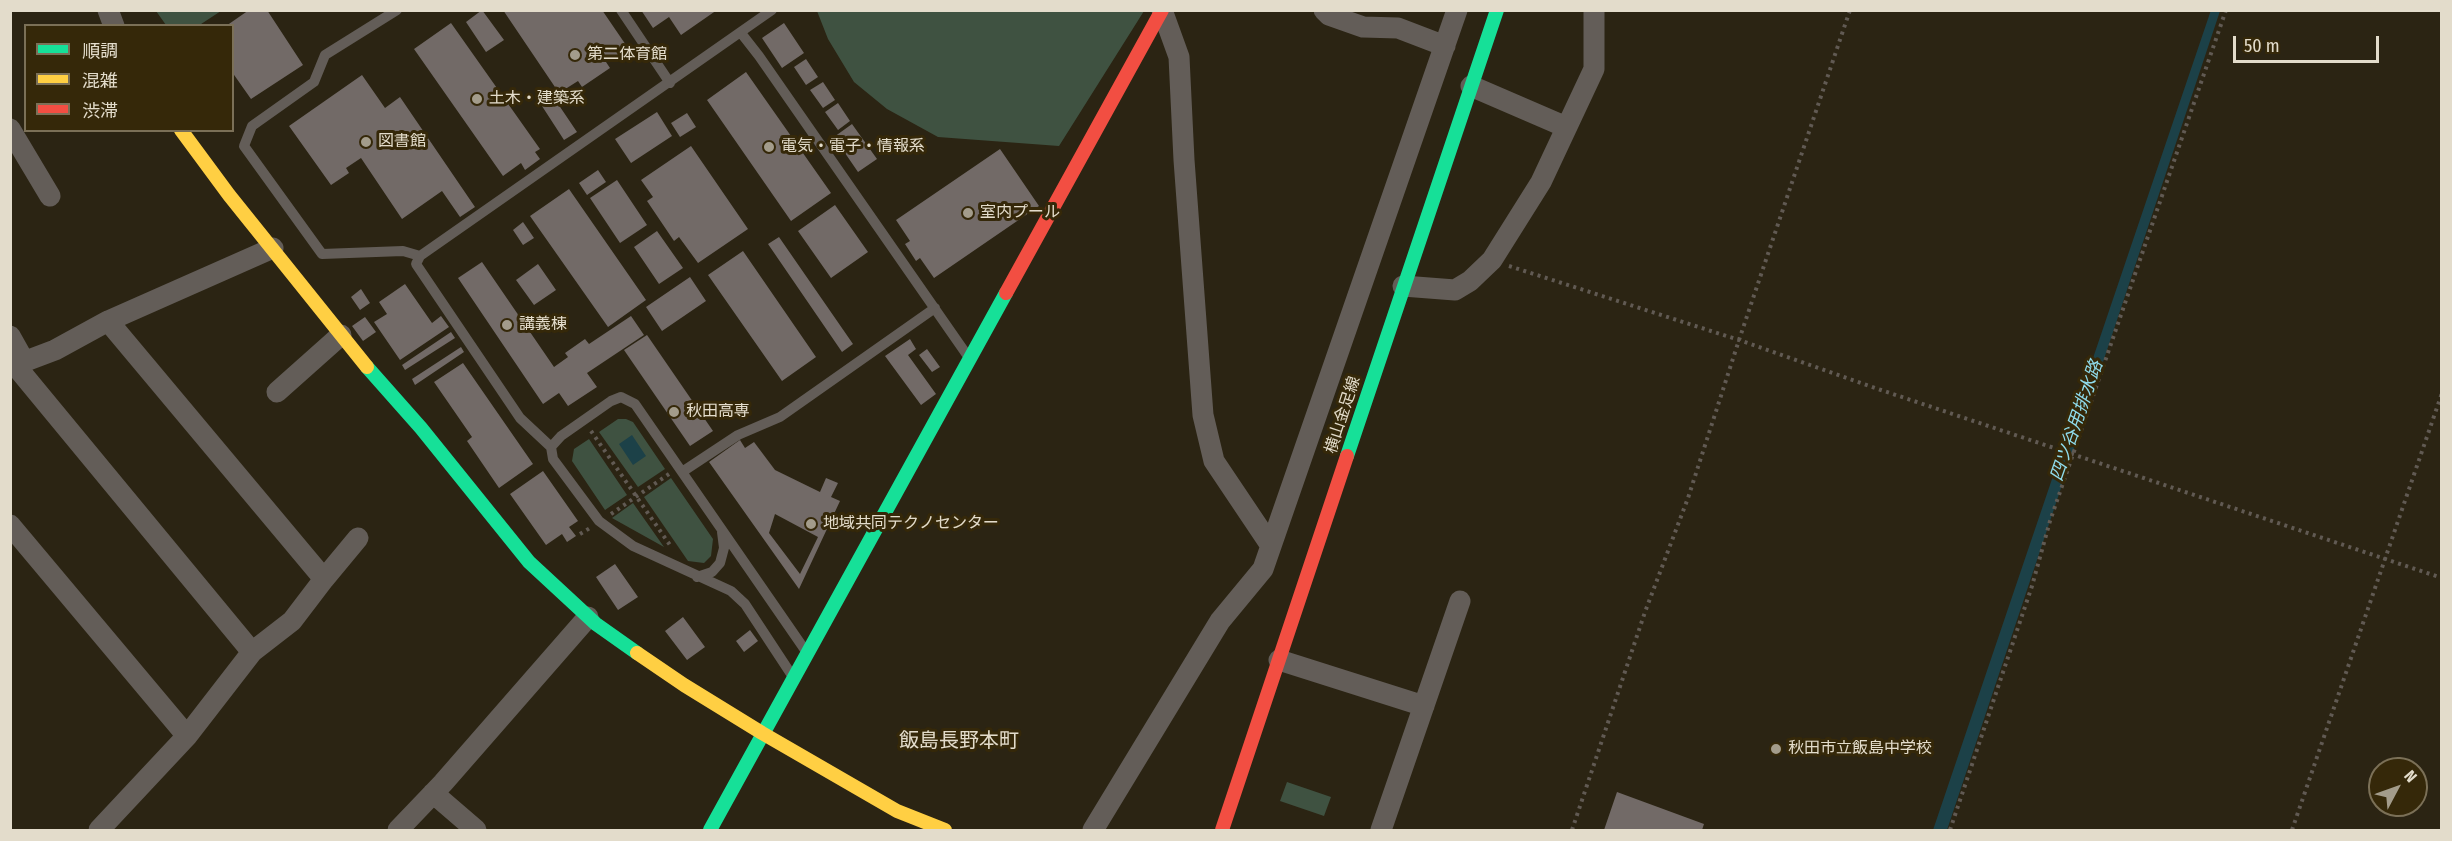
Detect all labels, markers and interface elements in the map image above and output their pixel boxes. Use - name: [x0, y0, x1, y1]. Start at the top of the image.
- legend: [24, 24, 234, 132]
- scale bar: [2236, 24, 2382, 62]
- text: 50 m: [2244, 35, 2280, 57]
- text: 順調: [82, 40, 118, 62]
- place label: 第二体育館: [587, 45, 667, 65]
- marker: 第二体育館: [568, 48, 582, 62]
- text: 混雑: [82, 70, 118, 92]
- place label: 土木・建築系: [489, 89, 585, 109]
- marker: 土木・建築系: [470, 92, 484, 106]
- text: 渋滞: [82, 100, 118, 122]
- place label: 図書館: [378, 132, 426, 152]
- marker: 図書館: [359, 135, 373, 149]
- place label: 電気・電子・情報系: [781, 137, 925, 157]
- marker: 電気・電子・情報系: [762, 140, 776, 154]
- place label: 室内プール: [980, 203, 1060, 223]
- marker: 室内プール: [961, 206, 975, 220]
- place label: 講義棟: [519, 315, 567, 335]
- marker: 講義棟: [500, 318, 514, 332]
- water label: 四ツ谷用排水路: [2046, 358, 2108, 484]
- street label: 横山金足線: [1322, 374, 1364, 456]
- place label: 秋田高専: [686, 402, 750, 422]
- marker: 秋田高専: [667, 405, 681, 419]
- place label: 地域共同テクノセンター: [823, 514, 999, 534]
- marker: 地域共同テクノセンター: [804, 517, 818, 531]
- district label: 飯島長野本町: [899, 729, 1019, 753]
- place label: 秋田市立飯島中学校: [1788, 739, 1932, 759]
- marker: 秋田市立飯島中学校: [1769, 742, 1783, 756]
- north arrow: [2368, 757, 2428, 817]
- text: N: [2400, 766, 2421, 786]

